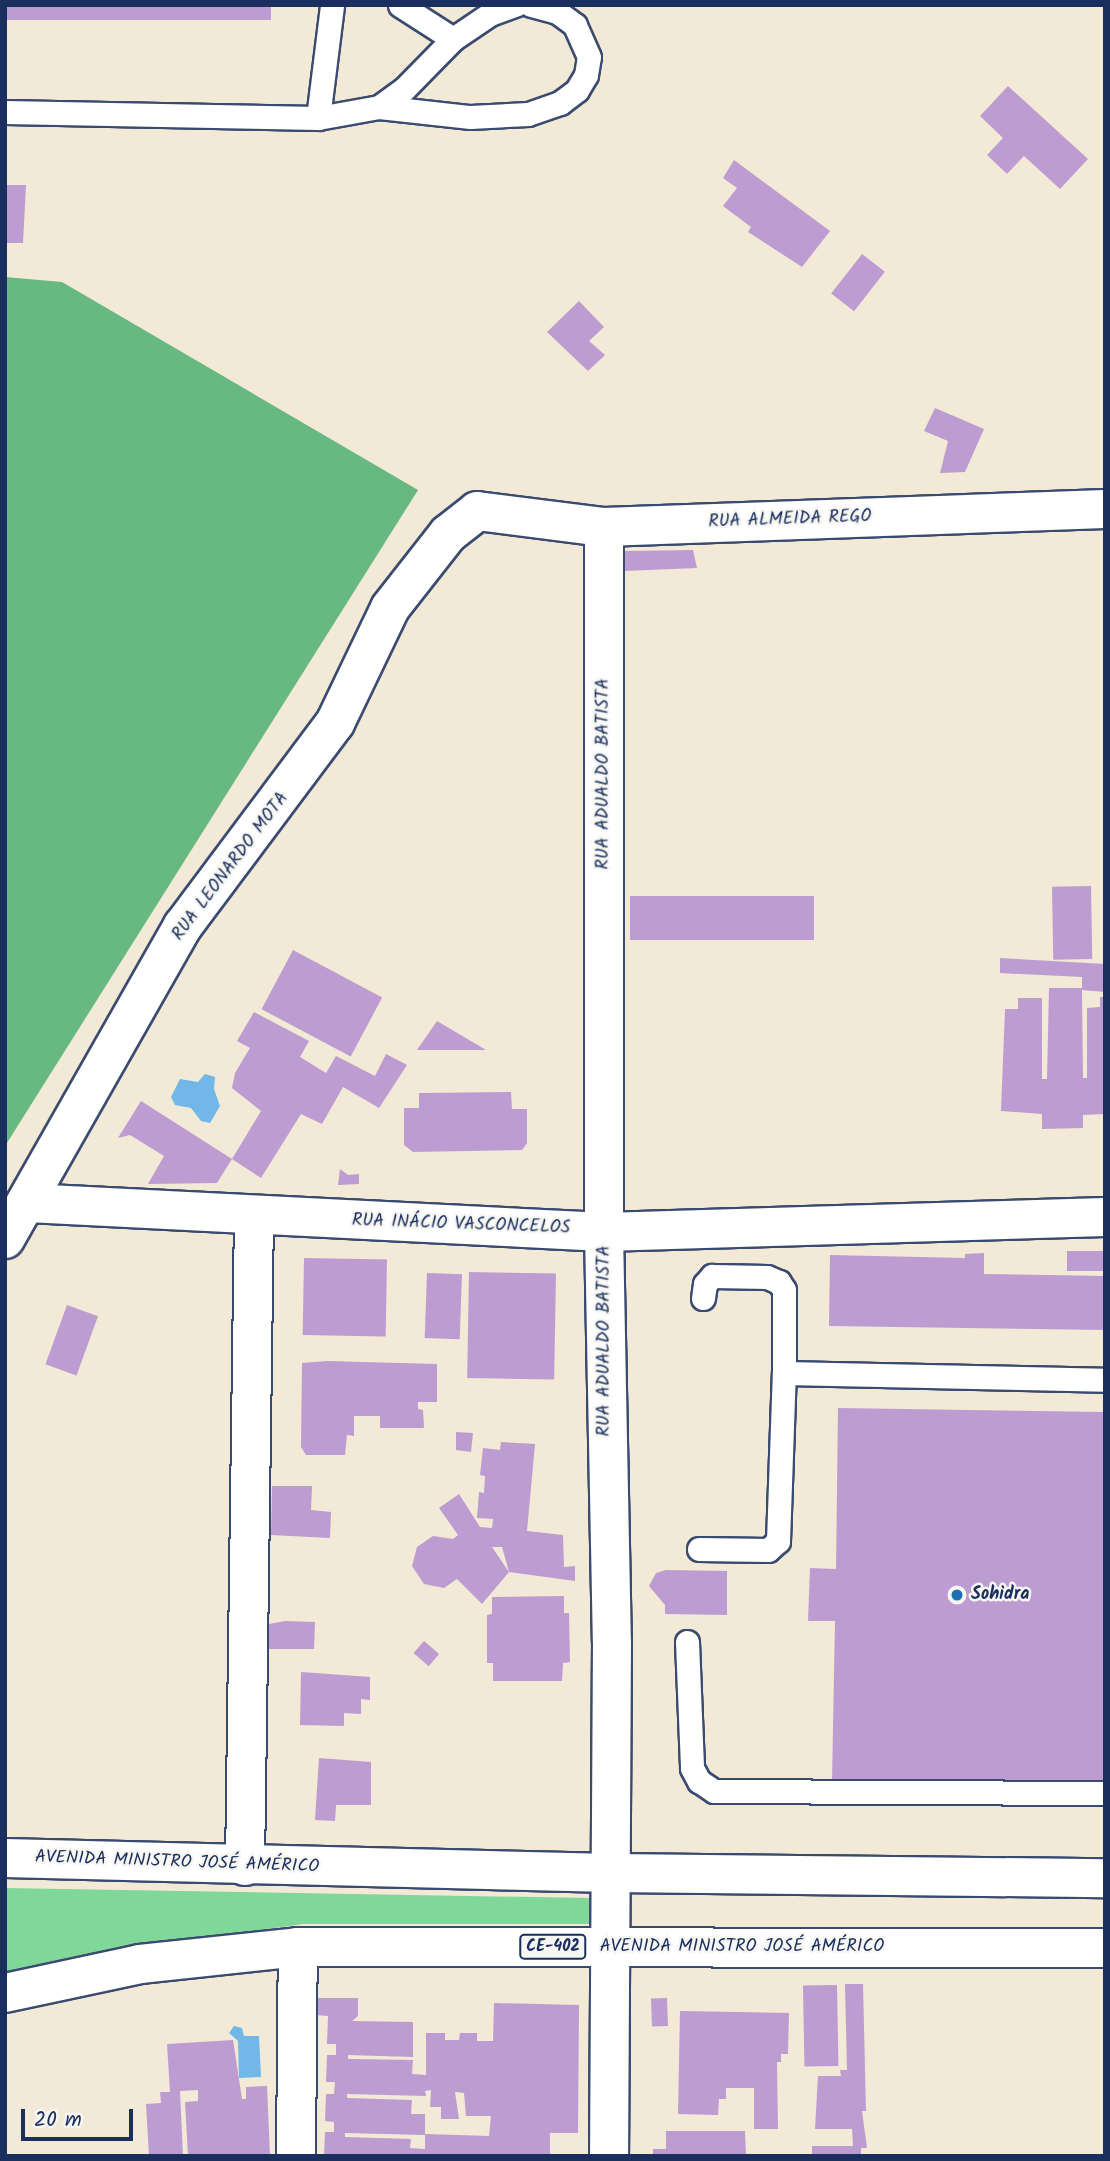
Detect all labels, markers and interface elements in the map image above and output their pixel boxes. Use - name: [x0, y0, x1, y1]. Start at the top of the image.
- street label: RUA ALMEIDA REGO: [708, 506, 872, 534]
- street label: RUA ADUALDO BATISTA: [593, 678, 615, 870]
- street label: RUA LEONARDO MOTA: [168, 789, 294, 945]
- street label: RUA INÁCIO VASCONCELOS: [351, 1210, 571, 1240]
- street label: RUA ADUALDO BATISTA: [594, 1245, 616, 1437]
- place label: Sohidra: [971, 1584, 1029, 1606]
- marker: Sohidra: [949, 1587, 965, 1603]
- street label: AVENIDA MINISTRO JOSÉ AMÉRICO: [34, 1847, 320, 1879]
- road number: CE-402: [518, 1935, 588, 1960]
- street label: AVENIDA MINISTRO JOSÉ AMÉRICO: [600, 1936, 884, 1958]
- scale bar: [24, 2094, 136, 2138]
- text: 20 m: [34, 2104, 82, 2137]

